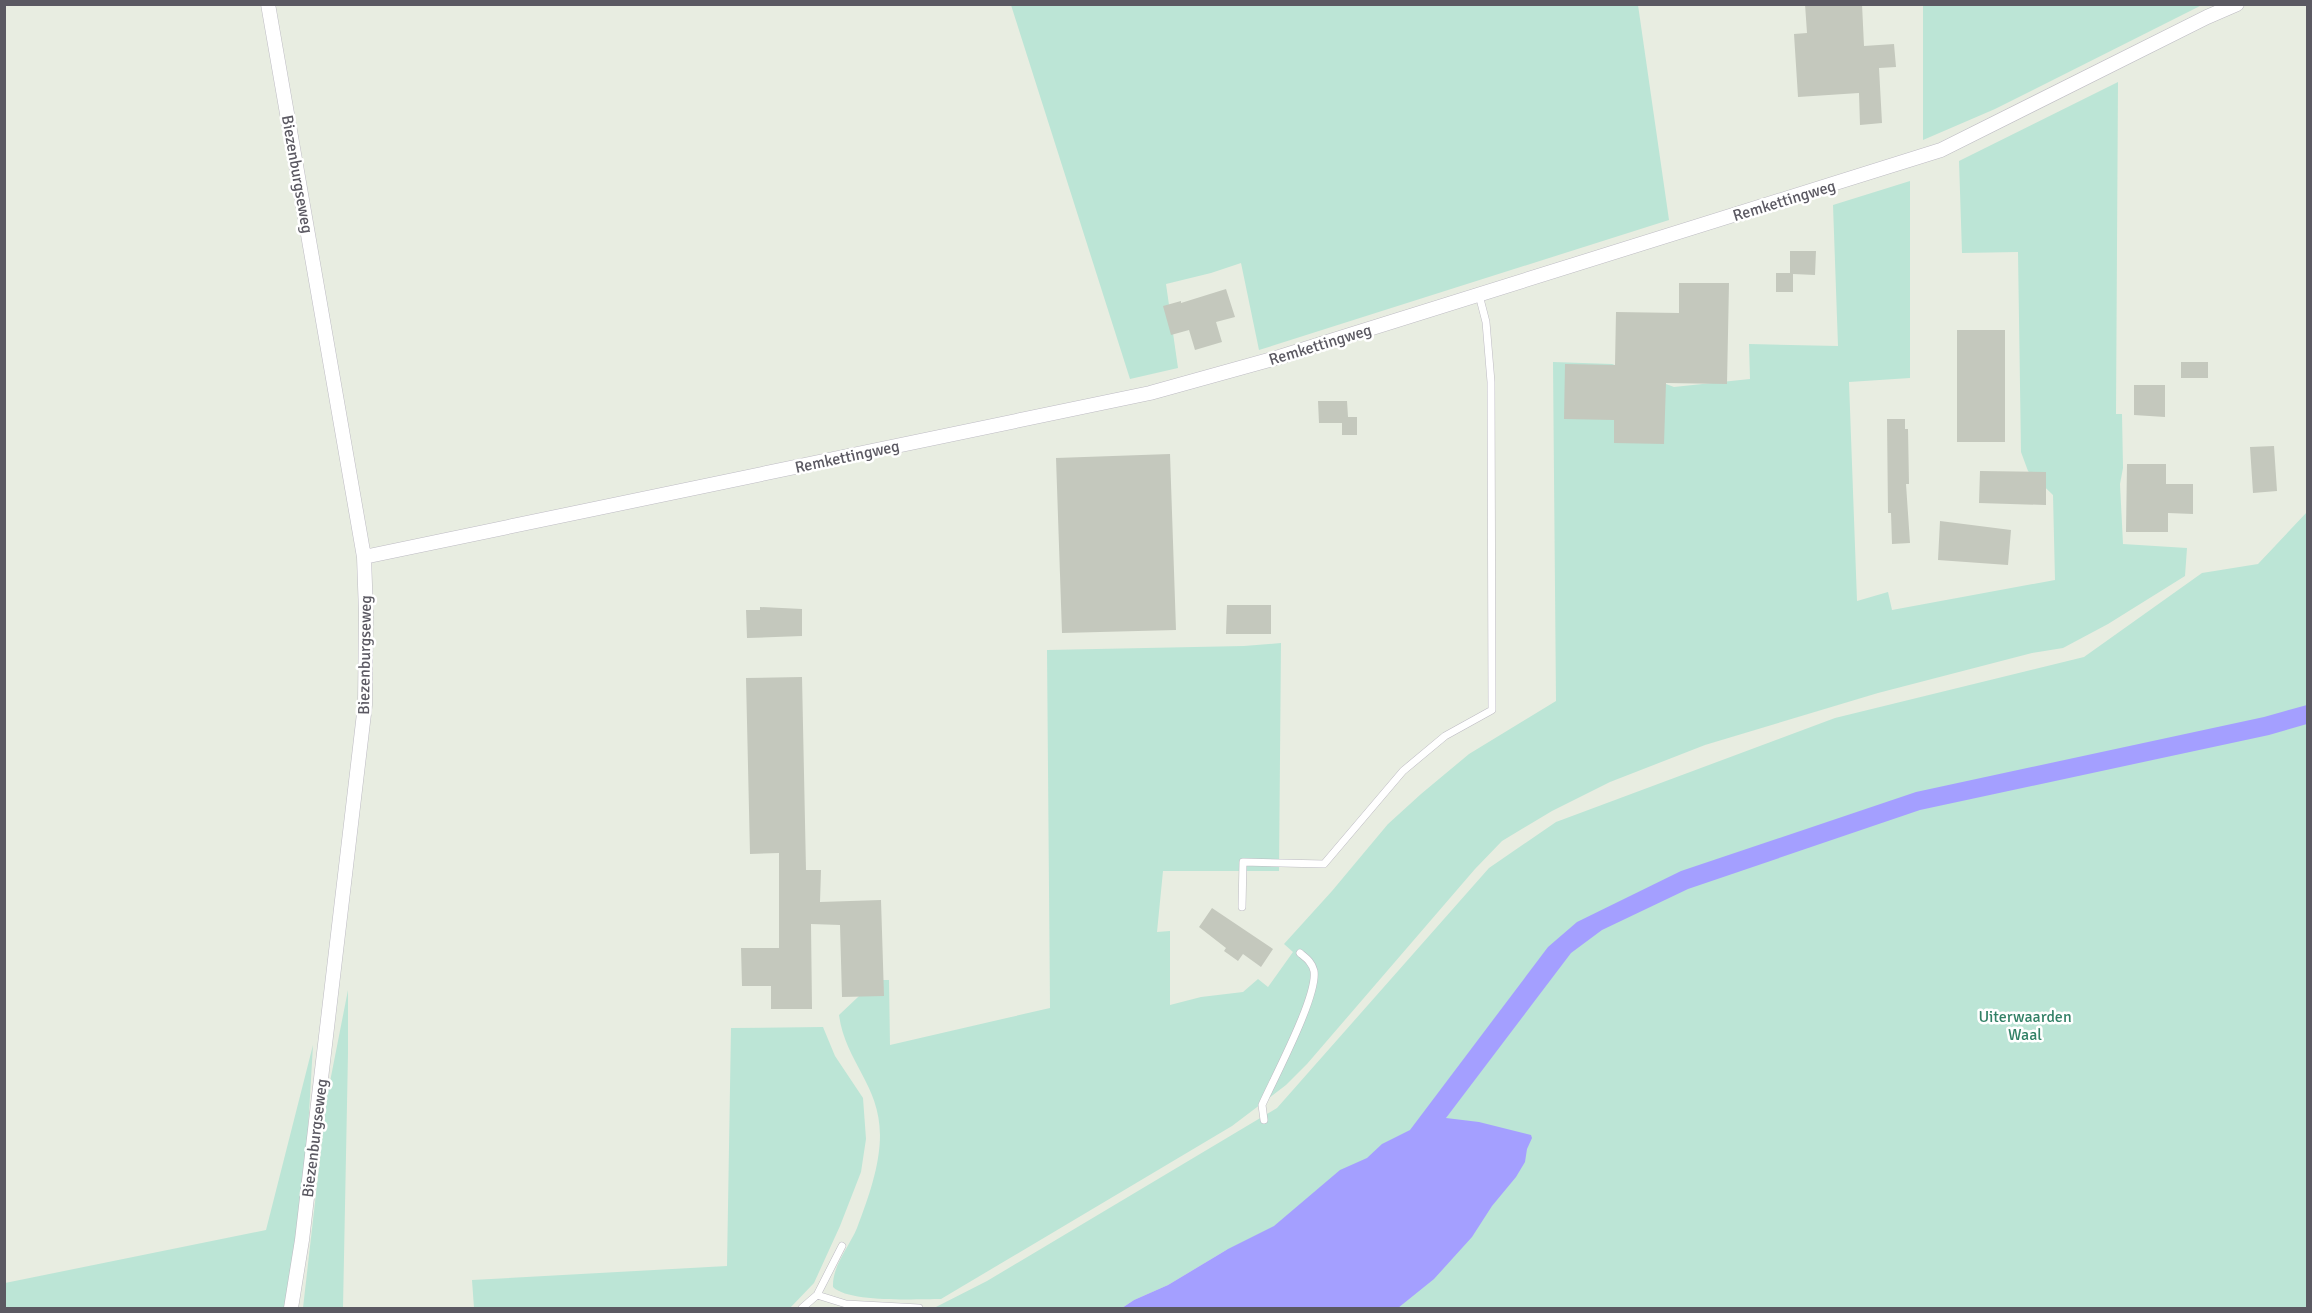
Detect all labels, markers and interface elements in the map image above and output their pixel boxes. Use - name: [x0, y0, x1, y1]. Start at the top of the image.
- street label: Biezenburgseweg: [277, 114, 317, 235]
- street label: Remkettingweg: [1730, 176, 1838, 226]
- street label: Remkettingweg: [1266, 320, 1374, 370]
- street label: Remkettingweg: [793, 436, 901, 478]
- street label: Biezenburgseweg: [354, 595, 376, 715]
- park label: Uiterwaarden Waal: [1978, 1007, 2072, 1045]
- street label: Biezenburgseweg: [298, 1078, 332, 1199]

